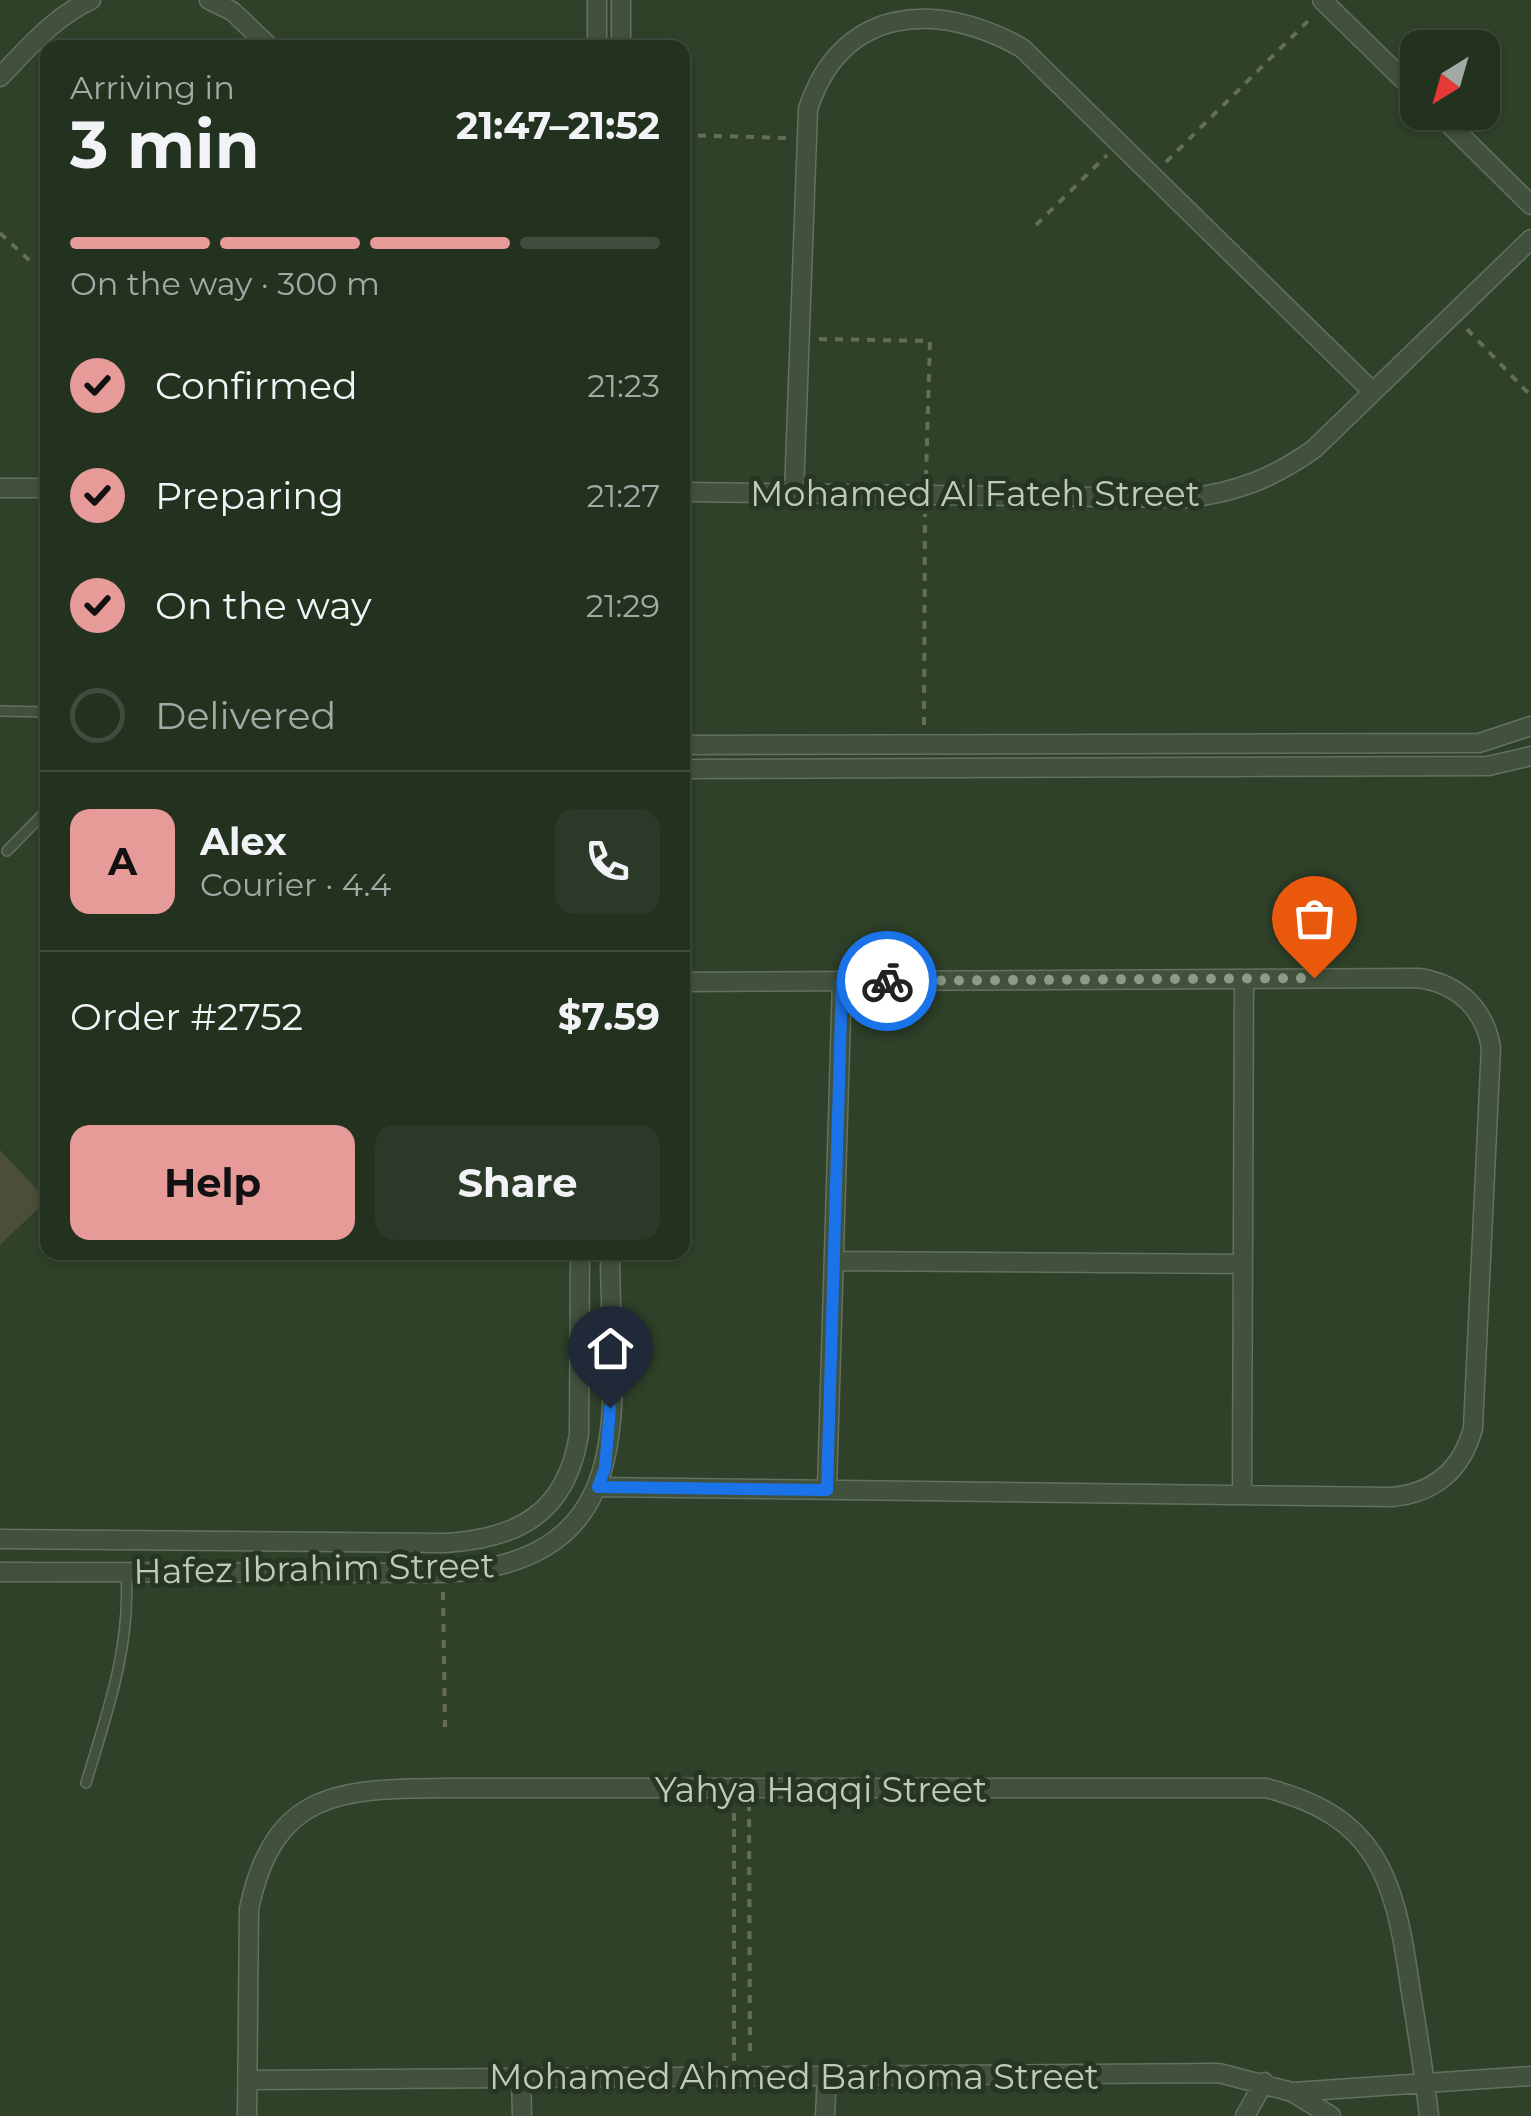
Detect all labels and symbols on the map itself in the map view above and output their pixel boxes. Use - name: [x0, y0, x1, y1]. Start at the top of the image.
- north arrow: [1400, 30, 1500, 130]
- street label: Mohamed Al Fateh Street: [750, 472, 1200, 515]
- pin: [1272, 876, 1357, 979]
- courier: [837, 931, 937, 1031]
- pin: [568, 1306, 653, 1409]
- street label: Hafez Ibrahim Street: [133, 1543, 495, 1593]
- street label: Yahya Haqqi Street: [655, 1768, 987, 1811]
- street label: Mohamed Ahmed Barhoma Street: [489, 2055, 1099, 2098]

